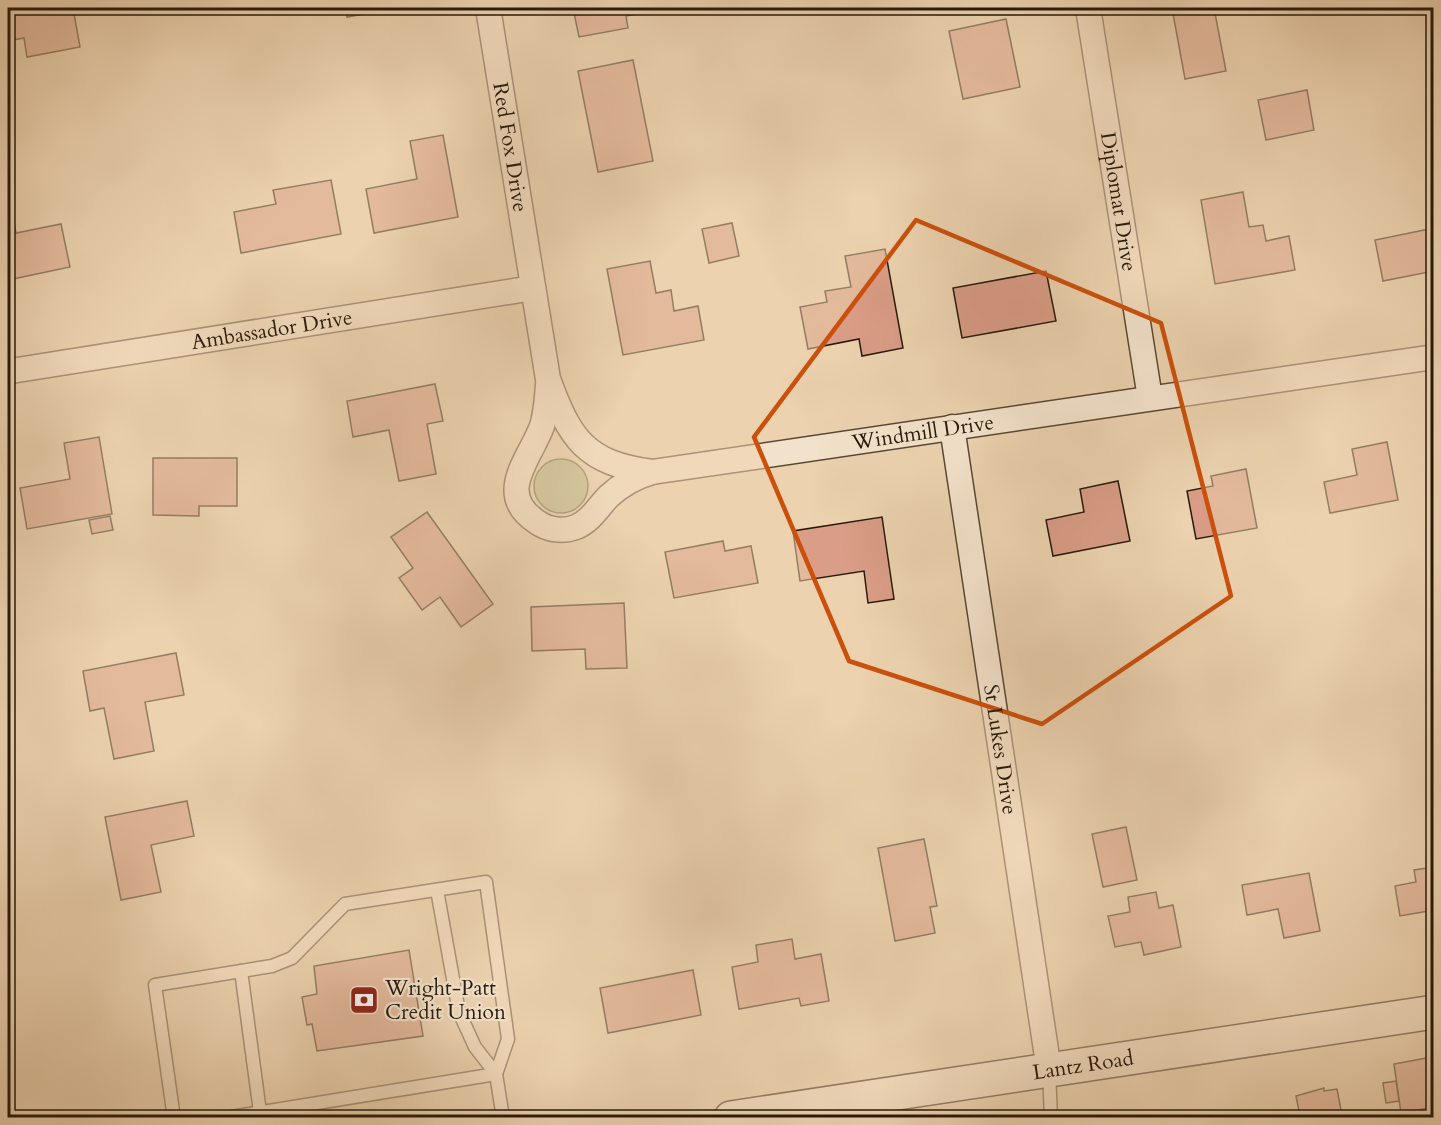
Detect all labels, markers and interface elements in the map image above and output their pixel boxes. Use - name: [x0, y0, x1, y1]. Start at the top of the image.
- street label: Red Fox Drive: [486, 80, 535, 214]
- street label: Diplomat Drive: [1093, 130, 1144, 273]
- street label: Ambassador Drive: [189, 302, 354, 357]
- street label: Windmill Drive: [849, 407, 996, 457]
- street label: St Lukes Drive: [976, 682, 1025, 816]
- place label: Wright-Patt Credit Union: [384, 974, 506, 1027]
- bank icon: Wright-Patt Credit Union: [348, 984, 380, 1016]
- street label: Lantz Road: [1031, 1043, 1135, 1087]

